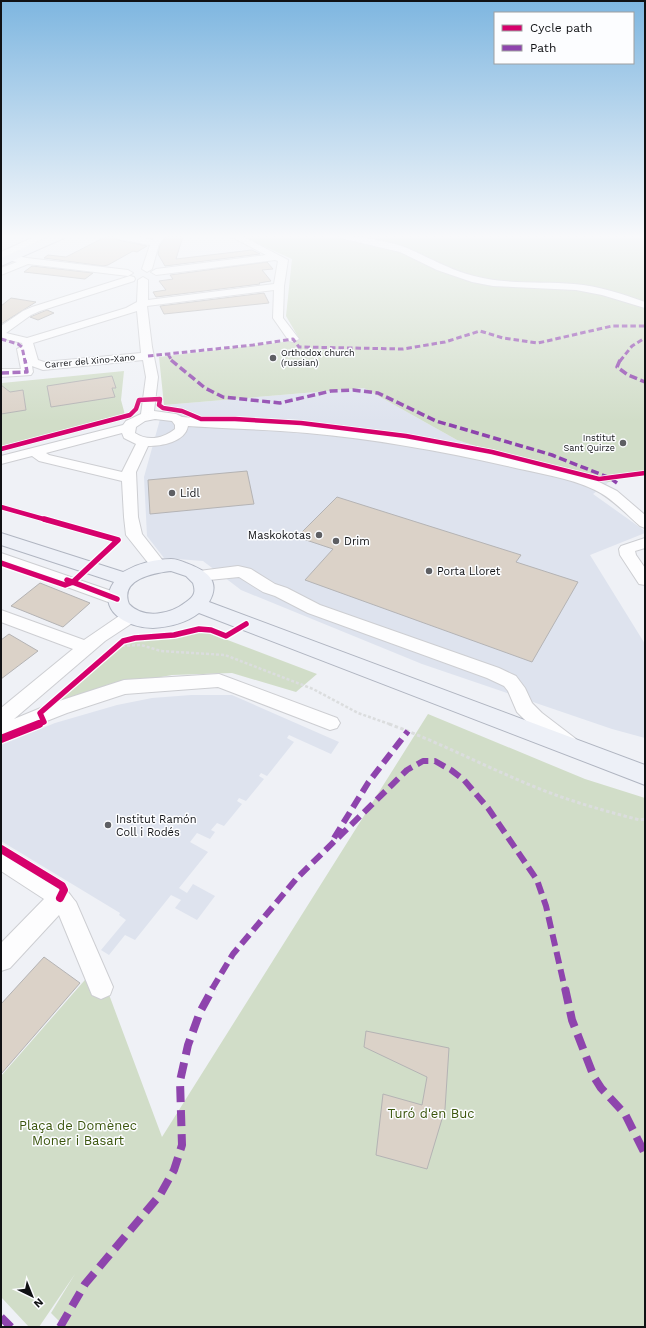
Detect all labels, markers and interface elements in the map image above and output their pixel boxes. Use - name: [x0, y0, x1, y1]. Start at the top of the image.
- legend: [494, 12, 634, 64]
- text: Cycle path: [530, 21, 592, 35]
- text: Path: [530, 41, 556, 55]
- place label: Orthodox church (russian): [281, 348, 355, 368]
- street label: Carrer del Xino-Xano: [44, 352, 136, 370]
- marker: Orthodox church (russian): [268, 353, 278, 363]
- place label: Institut Sant Quirze: [564, 433, 615, 453]
- marker: Institut Sant Quirze: [618, 438, 628, 448]
- place label: Lidl: [180, 487, 200, 500]
- marker: Lidl: [167, 488, 177, 498]
- place label: Maskokotas: [248, 529, 311, 542]
- marker: Maskokotas: [314, 530, 324, 540]
- place label: Drim: [344, 535, 370, 548]
- marker: Drim: [331, 536, 341, 546]
- place label: Porta Lloret: [437, 565, 501, 578]
- marker: Porta Lloret: [424, 566, 434, 576]
- place label: Institut Ramón Coll i Rodés: [116, 813, 197, 839]
- marker: Institut Ramón Coll i Rodés: [103, 820, 113, 830]
- park label: Turó d'en Buc: [387, 1106, 475, 1121]
- park label: Plaça de Domènec Moner i Basart: [19, 1118, 137, 1148]
- north arrow: [12, 1276, 52, 1316]
- text: N: [31, 1295, 46, 1310]

